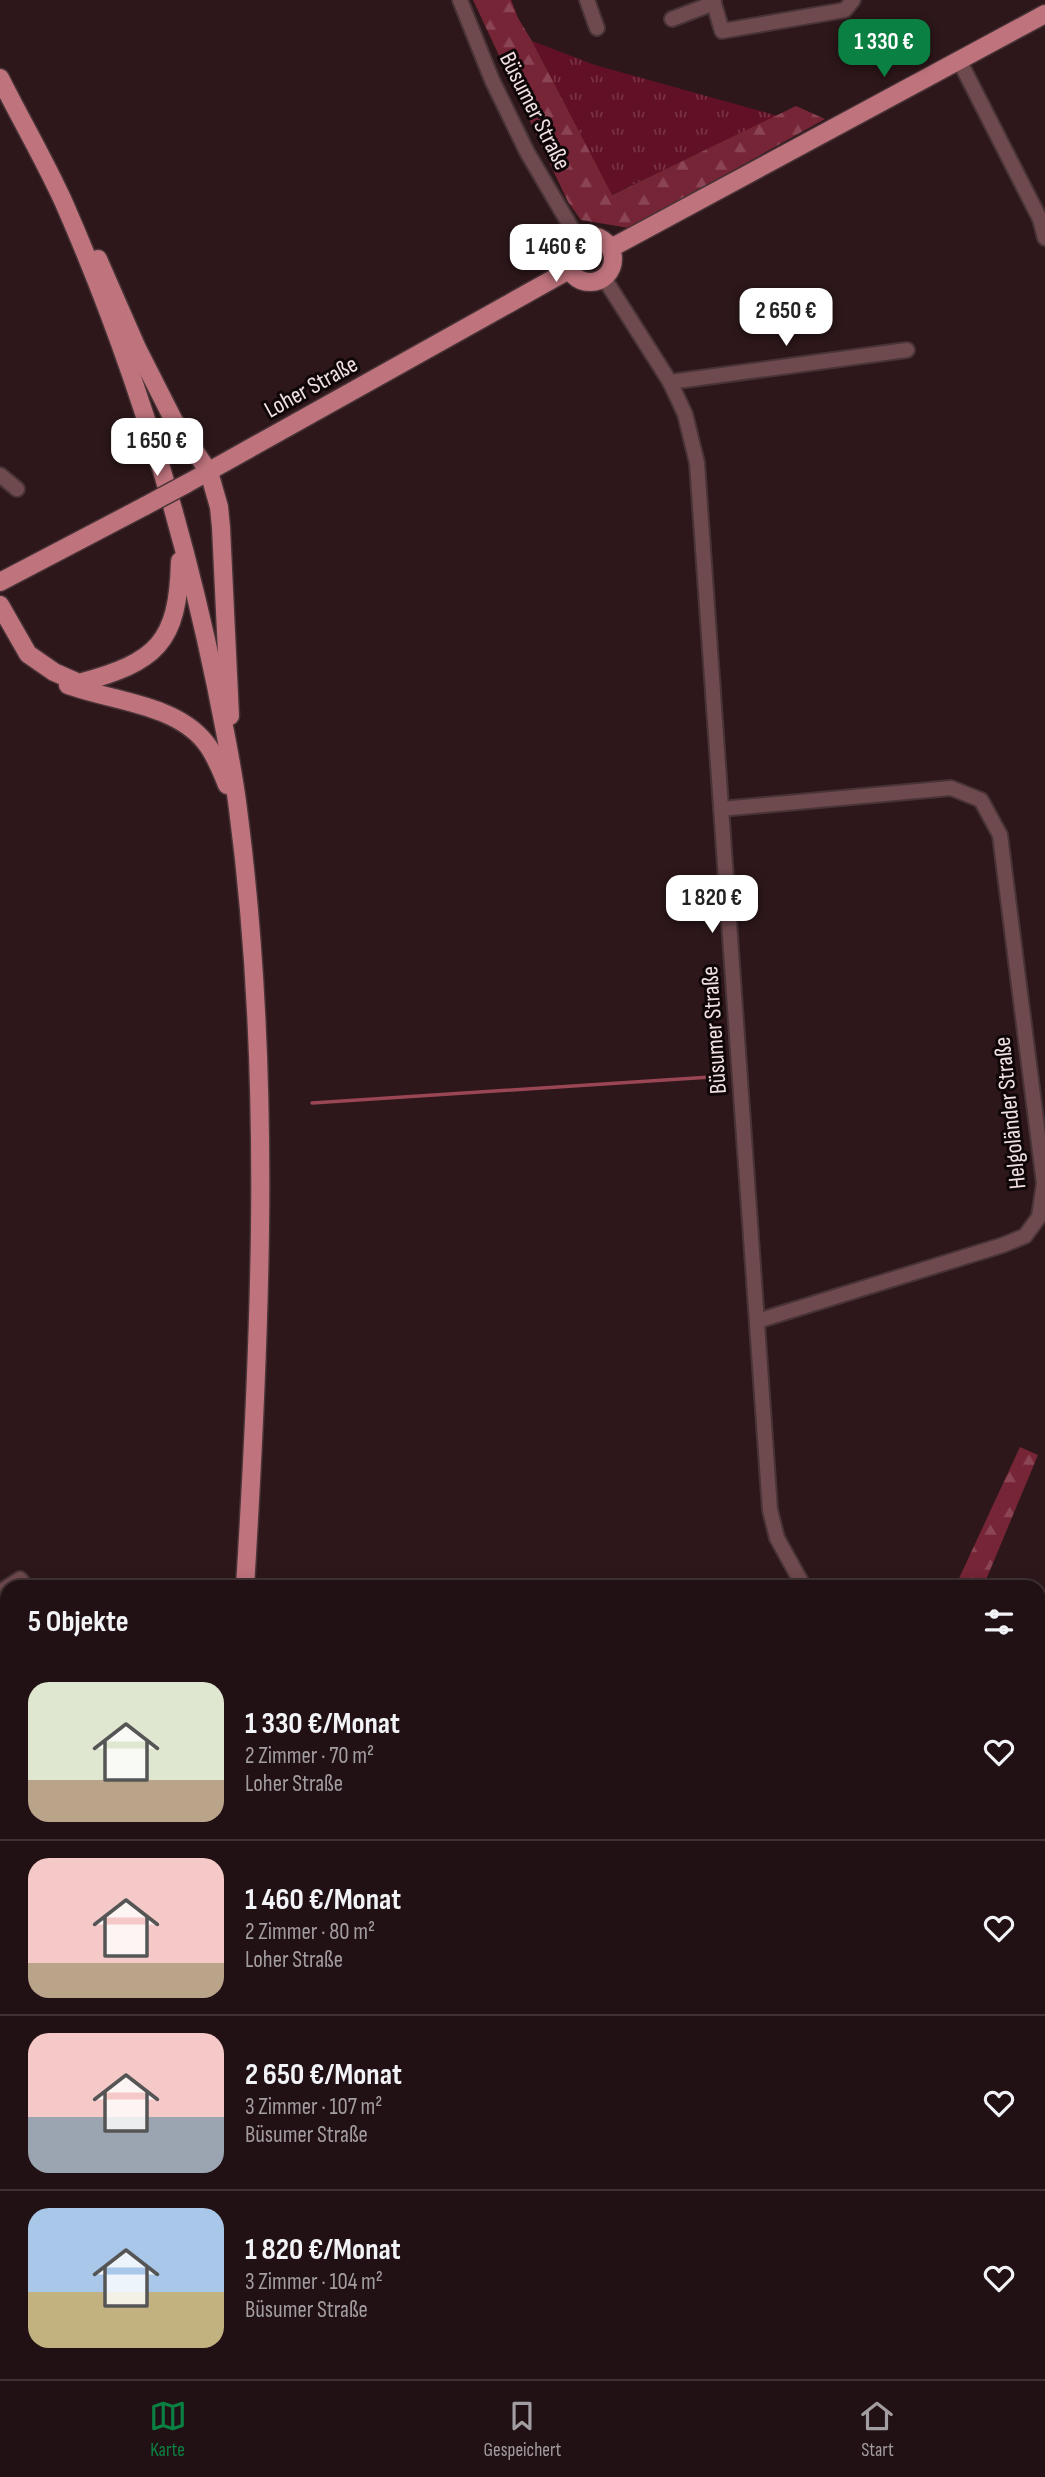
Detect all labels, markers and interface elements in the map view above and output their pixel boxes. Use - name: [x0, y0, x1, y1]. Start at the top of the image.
- pin: 1 330 €: [819, 20, 949, 79]
- text: 1 330 €: [854, 28, 914, 56]
- street label: Büsumer Straße: [493, 47, 577, 175]
- pin: 1 460 €: [491, 224, 621, 284]
- text: 1 460 €: [526, 233, 586, 261]
- pin: 2 650 €: [721, 288, 851, 348]
- text: 2 650 €: [756, 297, 816, 325]
- street label: Loher Straße: [259, 350, 363, 424]
- pin: 1 650 €: [92, 419, 222, 478]
- text: 1 650 €: [127, 427, 187, 455]
- pin: 1 820 €: [647, 876, 777, 935]
- text: 1 820 €: [682, 884, 742, 912]
- street label: Büsumer Straße: [695, 965, 733, 1095]
- street label: Helgoländer Straße: [988, 1035, 1032, 1191]
- icon: filters: [980, 1603, 1018, 1641]
- text: 5 Objekte: [28, 1604, 129, 1640]
- text: 1 330 €/Monat: [245, 1706, 400, 1742]
- icon: home: [84, 1710, 168, 1794]
- icon: heart: [980, 1733, 1018, 1771]
- text: 2 Zimmer · 70 m²: [245, 1742, 374, 1770]
- text: Loher Straße: [245, 1770, 343, 1798]
- text: 1 460 €/Monat: [245, 1882, 401, 1918]
- icon: home: [84, 1886, 168, 1970]
- icon: heart: [980, 1909, 1018, 1947]
- text: 2 Zimmer · 80 m²: [245, 1918, 375, 1946]
- text: Loher Straße: [245, 1946, 343, 1974]
- text: 2 650 €/Monat: [245, 2057, 402, 2093]
- icon: home: [84, 2061, 168, 2145]
- icon: heart: [980, 2084, 1018, 2122]
- text: 3 Zimmer · 107 m²: [245, 2093, 382, 2121]
- text: Büsumer Straße: [245, 2121, 368, 2149]
- text: 1 820 €/Monat: [245, 2232, 401, 2268]
- icon: home: [84, 2236, 168, 2320]
- icon: heart: [980, 2259, 1018, 2297]
- text: 3 Zimmer · 104 m²: [245, 2268, 383, 2296]
- text: Büsumer Straße: [245, 2296, 368, 2324]
- tab: Karte: [149, 2397, 187, 2462]
- tab: Gespeichert: [484, 2397, 561, 2462]
- tab: Start: [858, 2397, 896, 2462]

